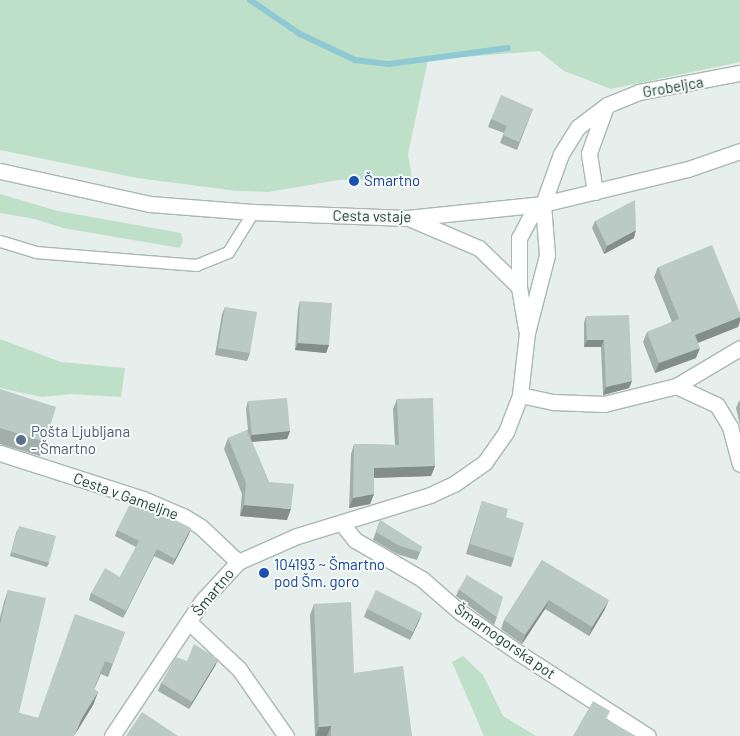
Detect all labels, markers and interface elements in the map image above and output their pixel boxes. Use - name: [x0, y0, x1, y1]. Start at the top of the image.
- street label: Grobeljca: [641, 73, 705, 101]
- place label: Šmartno: [364, 172, 420, 190]
- marker: Šmartno: [348, 175, 360, 187]
- street label: Cesta vstaje: [332, 206, 412, 226]
- place label: Pošta Ljubljana - Šmartno: [31, 422, 130, 457]
- marker: Pošta Ljubljana - Šmartno: [15, 434, 27, 446]
- street label: Cesta v Gameljne: [71, 469, 181, 523]
- place label: 104193 ~ Šmartno pod Šm. goro: [274, 555, 385, 590]
- street label: Šmartno: [188, 565, 238, 619]
- marker: 104193 ~ Šmartno pod Šm. goro: [258, 567, 270, 579]
- street label: Šmarnogorska pot: [451, 599, 559, 683]

